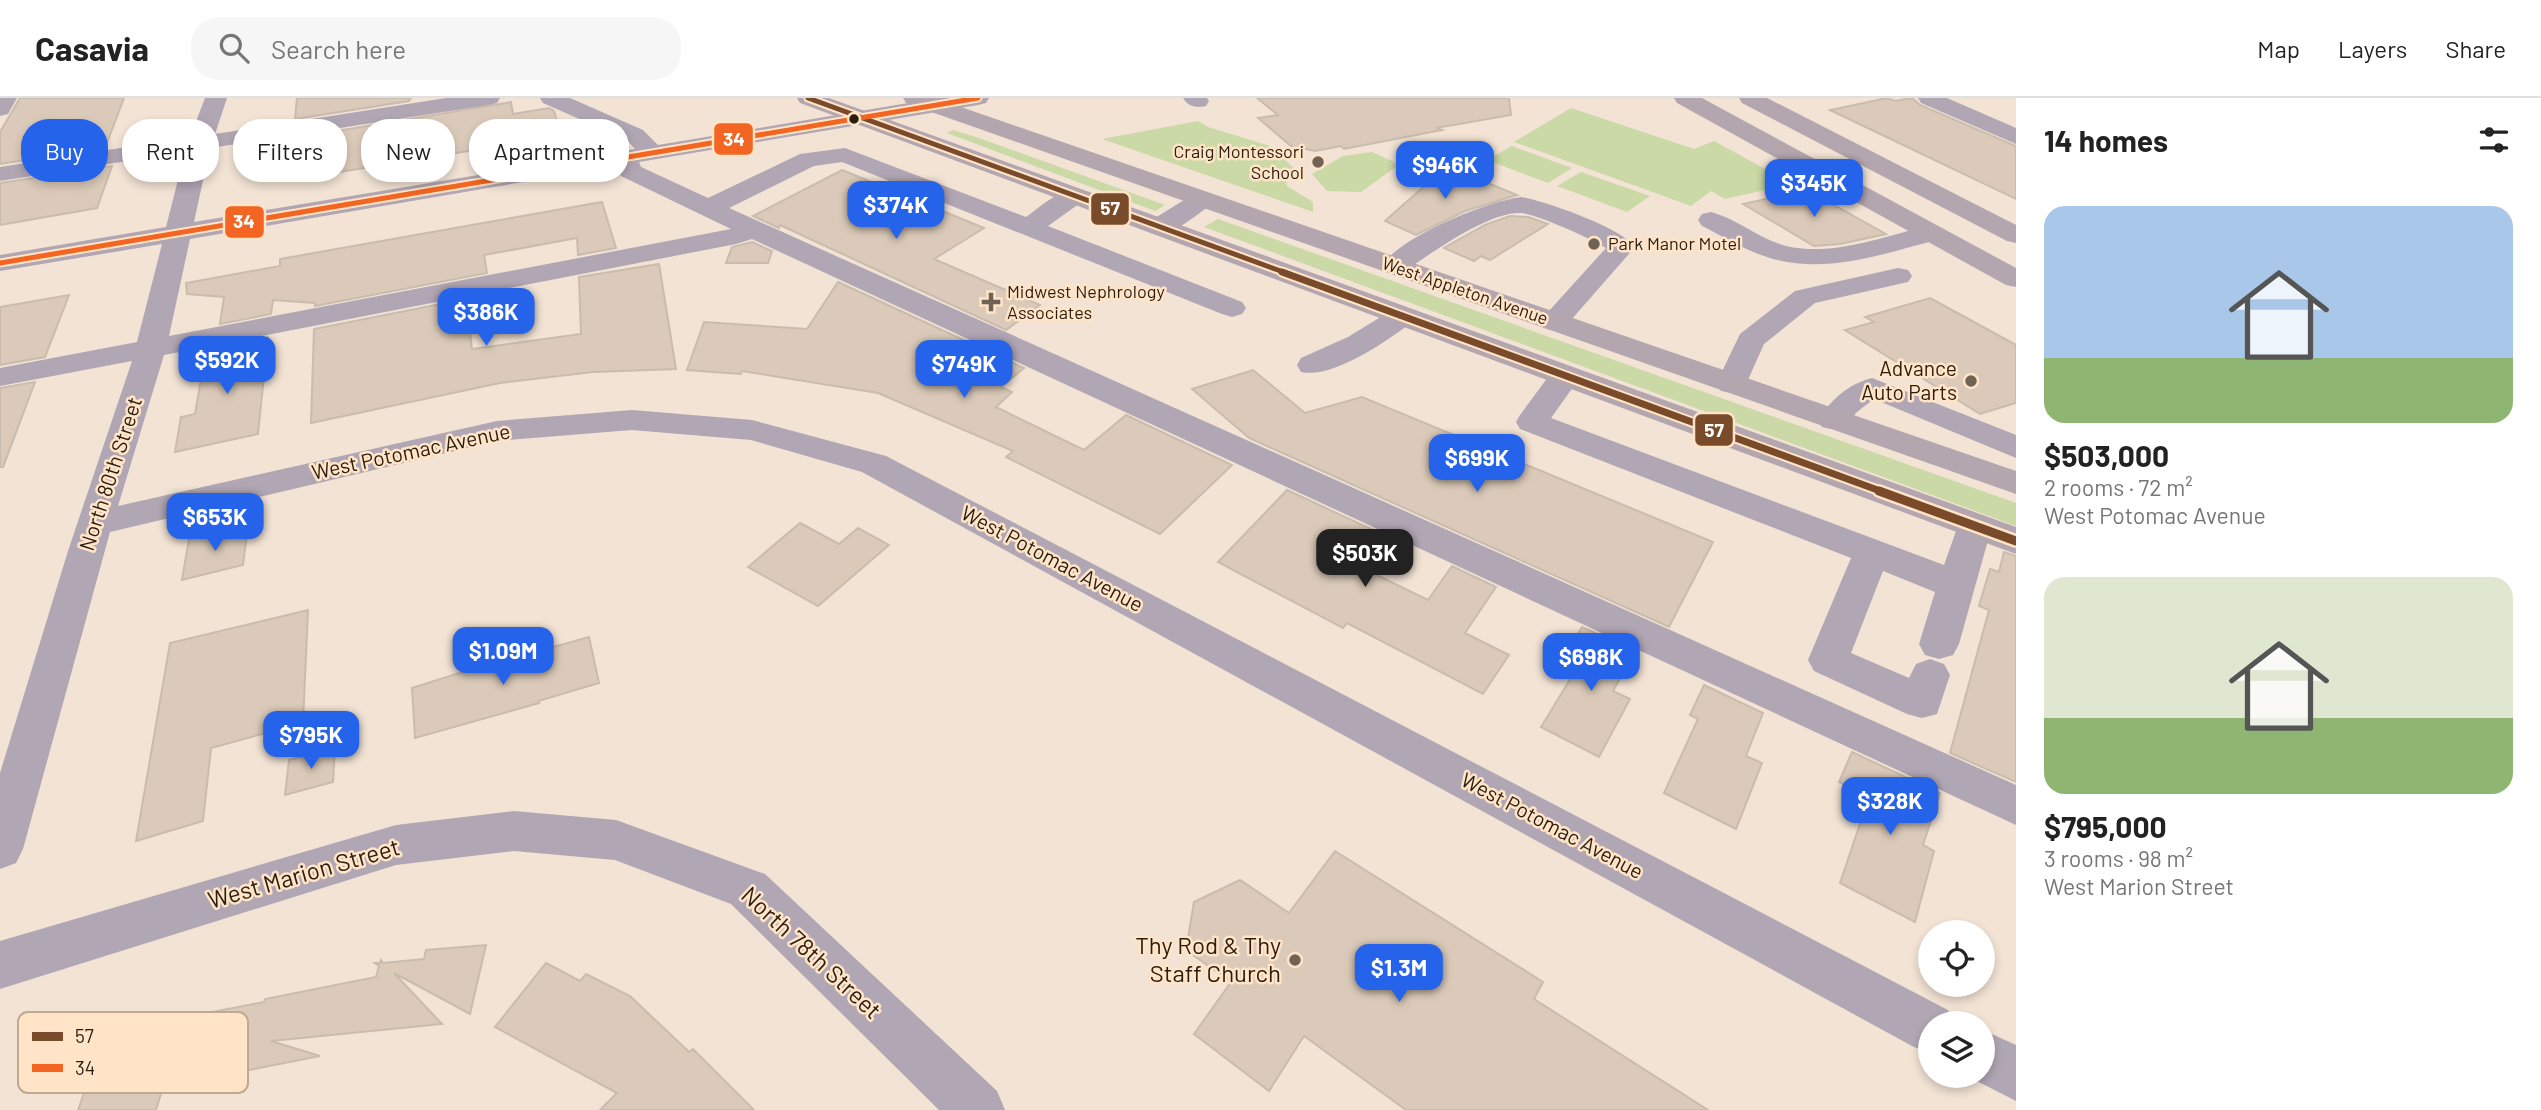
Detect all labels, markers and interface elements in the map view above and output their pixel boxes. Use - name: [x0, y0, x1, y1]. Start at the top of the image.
- search box: [191, 17, 681, 80]
- text: Casavia: [35, 28, 149, 68]
- icon: search: [215, 29, 253, 67]
- text: Search here: [271, 33, 406, 64]
- text: Map: [2257, 34, 2300, 63]
- text: Layers: [2338, 34, 2407, 63]
- text: Share: [2445, 34, 2506, 63]
- unlabelled marker: [847, 112, 861, 126]
- chip: Buy: [21, 119, 108, 182]
- chip: Rent: [122, 119, 219, 182]
- chip: Filters: [233, 119, 347, 182]
- chip: New: [361, 119, 455, 182]
- chip: Apartment: [469, 119, 629, 182]
- icon: filters: [2475, 121, 2513, 159]
- line badge: 34: [713, 122, 754, 156]
- text: 14 homes: [2044, 122, 2168, 158]
- text: 34: [723, 127, 745, 150]
- place label: Craig Montessori School: [1173, 140, 1304, 183]
- pin: $946K: [1396, 141, 1494, 201]
- text: $946K: [1412, 150, 1478, 178]
- marker: Craig Montessori School: [1310, 154, 1326, 170]
- pin: $345K: [1765, 159, 1863, 219]
- text: $345K: [1781, 168, 1847, 196]
- pin: $374K: [847, 181, 945, 241]
- text: $374K: [863, 190, 929, 218]
- line badge: 57: [1090, 192, 1130, 226]
- text: 57: [1100, 196, 1120, 219]
- line badge: 34: [224, 205, 265, 239]
- text: 34: [233, 209, 255, 232]
- place label: Park Manor Motel: [1608, 232, 1741, 254]
- marker: Park Manor Motel: [1586, 236, 1602, 252]
- street label: West Appleton Avenue: [1379, 251, 1551, 329]
- icon: home: [2216, 252, 2342, 378]
- place label: Midwest Nephrology Associates: [1007, 280, 1165, 323]
- pin: $386K: [437, 288, 535, 348]
- marker: Midwest Nephrology Associates: [981, 292, 1001, 312]
- text: $386K: [454, 297, 518, 325]
- pin: $592K: [178, 336, 276, 396]
- pin: $749K: [915, 341, 1013, 400]
- text: $592K: [194, 345, 260, 373]
- text: $749K: [931, 349, 997, 377]
- place label: Advance Auto Parts: [1861, 355, 1957, 404]
- marker: Advance Auto Parts: [1963, 373, 1979, 389]
- street label: North 80th Street: [73, 394, 146, 554]
- line badge: 57: [1694, 413, 1734, 447]
- street label: West Potomac Avenue: [309, 417, 512, 484]
- text: 57: [1704, 418, 1724, 441]
- pin: $699K: [1428, 434, 1526, 494]
- text: $503,000: [2044, 437, 2169, 473]
- text: $699K: [1445, 443, 1509, 471]
- text: 2 rooms · 72 m²: [2044, 473, 2193, 501]
- pin: $653K: [166, 494, 264, 553]
- street label: West Potomac Avenue: [957, 499, 1148, 616]
- text: West Potomac Avenue: [2044, 501, 2266, 529]
- text: $653K: [183, 502, 247, 530]
- pin: $503K: [1316, 530, 1414, 589]
- text: $503K: [1332, 538, 1398, 566]
- icon: home: [2216, 623, 2342, 749]
- pin: $1.09M: [446, 628, 560, 687]
- pin: $698K: [1542, 634, 1640, 693]
- text: $1.09M: [469, 636, 537, 664]
- text: $698K: [1559, 642, 1623, 670]
- pin: $795K: [262, 712, 360, 771]
- text: $795K: [279, 720, 343, 748]
- street label: West Potomac Avenue: [1457, 766, 1648, 883]
- pin: $328K: [1841, 778, 1939, 837]
- text: $328K: [1857, 786, 1923, 814]
- text: $795,000: [2044, 808, 2167, 844]
- street label: West Marion Street: [204, 831, 403, 914]
- text: 3 rooms · 98 m²: [2044, 844, 2193, 872]
- text: West Marion Street: [2044, 872, 2234, 900]
- street label: North 78th Street: [736, 880, 888, 1024]
- map controls: [1918, 920, 1995, 1088]
- button: locate: [1918, 920, 1995, 997]
- place label: Thy Rod & Thy Staff Church: [1135, 930, 1281, 987]
- pin: $1.3M: [1350, 944, 1448, 1004]
- marker: Thy Rod & Thy Staff Church: [1287, 952, 1303, 968]
- text: $1.3M: [1371, 953, 1427, 981]
- button: layers: [1918, 1011, 1995, 1088]
- legend: [18, 1012, 248, 1093]
- text: 57: [75, 1024, 94, 1047]
- text: 34: [75, 1056, 95, 1079]

